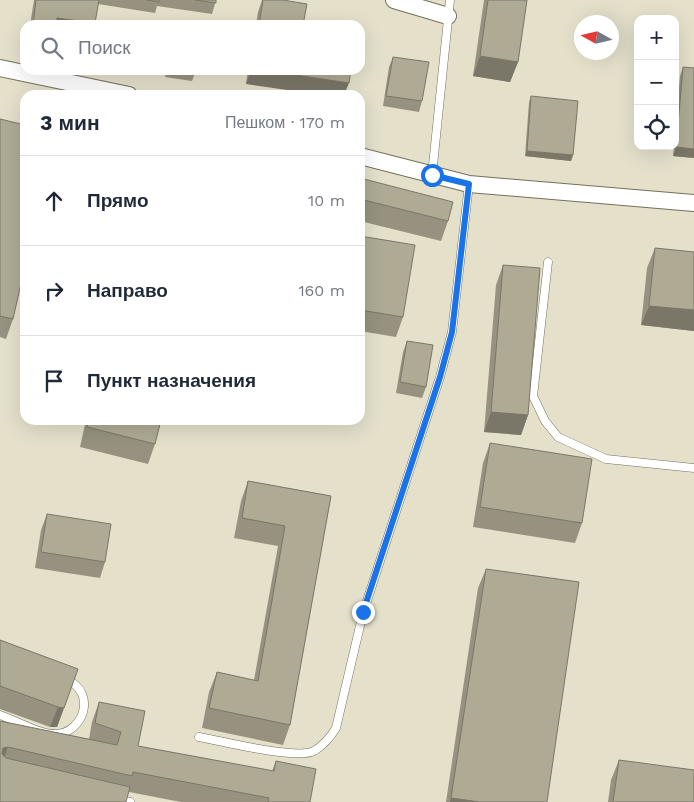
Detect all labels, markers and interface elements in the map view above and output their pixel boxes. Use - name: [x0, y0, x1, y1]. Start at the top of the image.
- north arrow: [574, 15, 619, 60]
- map controls: [634, 15, 679, 150]
- button: +: [634, 15, 679, 60]
- search box: [20, 20, 365, 75]
- icon: search: [38, 34, 66, 62]
- text: Поиск: [78, 36, 131, 59]
- button: −: [634, 60, 679, 105]
- button: locate: [634, 105, 679, 150]
- text: 3 мин: [40, 110, 100, 135]
- text: Пешком · 170 m: [225, 113, 345, 132]
- route start: [421, 164, 444, 187]
- icon: ahead: [40, 187, 68, 215]
- text: Прямо: [87, 189, 149, 212]
- text: 10 m: [308, 191, 345, 210]
- icon: right: [40, 277, 68, 305]
- text: Направо: [87, 279, 168, 302]
- text: 160 m: [298, 281, 345, 300]
- icon: arrive: [40, 367, 68, 395]
- text: Пункт назначения: [87, 369, 256, 392]
- route end: [352, 601, 375, 624]

